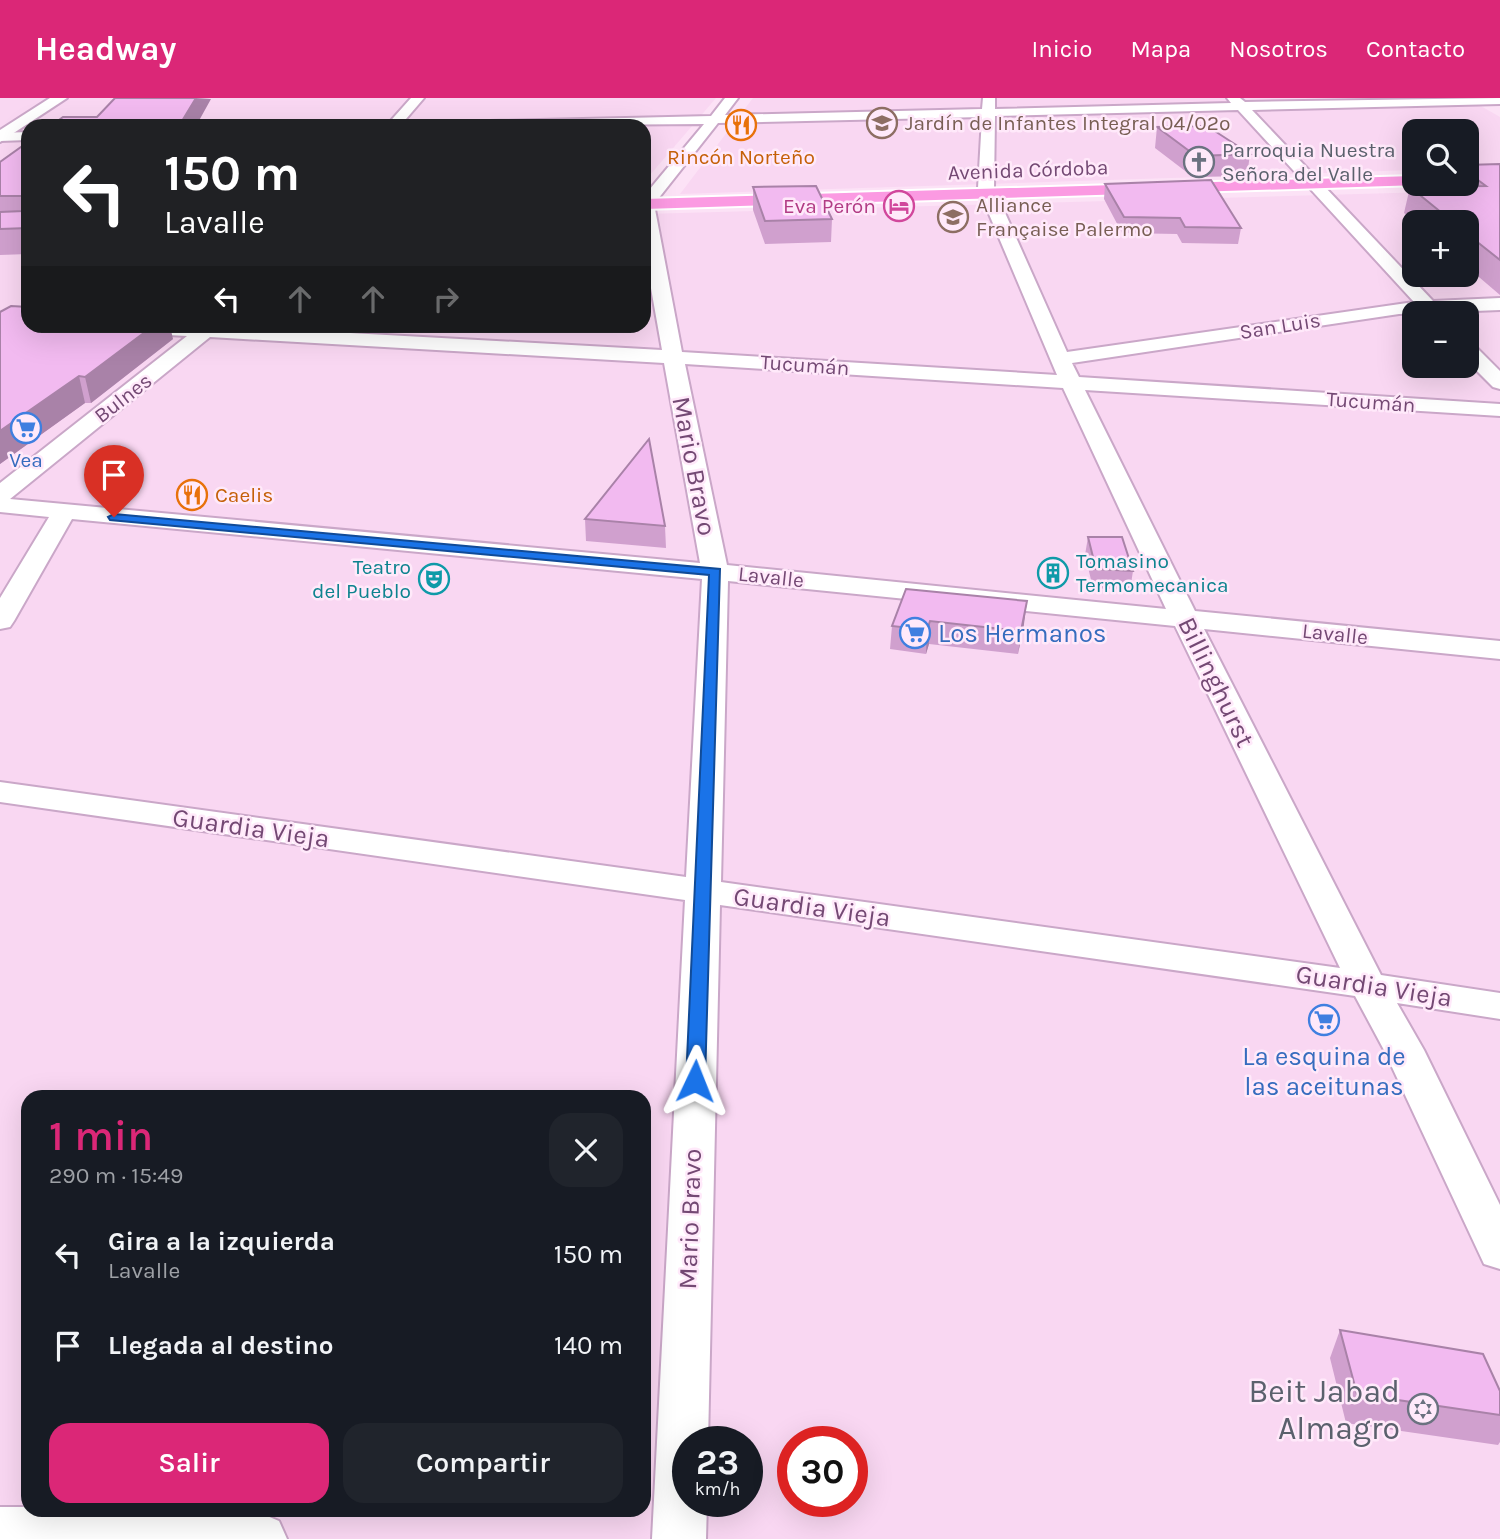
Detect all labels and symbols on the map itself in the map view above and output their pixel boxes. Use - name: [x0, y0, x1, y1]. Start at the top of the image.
- school or university icon: Jardín de Infantes Integral 04/02º: [865, 106, 899, 140]
- restaurant icon: Rincón Norteño: [724, 108, 758, 142]
- place label: Jardín de Infantes Integral 04/02º: [905, 111, 1230, 135]
- place label: Parroquia Nuestra Señora del Valle: [1222, 138, 1396, 186]
- place label: Rincón Norteño: [667, 145, 815, 169]
- church icon: Parroquia Nuestra Señora del Valle: [1182, 145, 1216, 179]
- street label: Avenida Córdoba: [947, 155, 1109, 185]
- hotel icon: Eva Perón: [882, 189, 916, 223]
- place label: Alliance Française Palermo: [976, 193, 1153, 241]
- place label: Eva Perón: [783, 194, 876, 218]
- school or university icon: Alliance Française Palermo: [936, 200, 970, 234]
- street label: San Luis: [1238, 308, 1322, 344]
- street label: Tucumán: [760, 350, 850, 380]
- street label: Bulnes: [90, 368, 156, 428]
- street label: Tucumán: [1326, 387, 1416, 417]
- street label: Mario Bravo: [665, 394, 723, 538]
- supermarket icon: Vea: [9, 411, 43, 445]
- pin: [84, 445, 144, 517]
- place label: Vea: [9, 448, 43, 472]
- restaurant icon: Caelis: [175, 478, 209, 512]
- place label: Caelis: [215, 483, 273, 507]
- place label: Tomasino Termomecanica: [1076, 549, 1229, 597]
- place label: Teatro del Pueblo: [312, 555, 411, 603]
- building icon: Tomasino Termomecanica: [1036, 556, 1070, 590]
- theatre icon: Teatro del Pueblo: [417, 562, 451, 596]
- street label: Lavalle: [737, 562, 805, 592]
- street label: Billinghurst: [1171, 612, 1261, 752]
- supermarket icon: Los Hermanos: [898, 616, 932, 650]
- place label: Los Hermanos: [938, 618, 1107, 649]
- street label: Lavalle: [1301, 619, 1369, 649]
- street label: Guardia Vieja: [171, 802, 331, 854]
- street label: Guardia Vieja: [732, 881, 892, 933]
- street label: Guardia Vieja: [1294, 958, 1454, 1014]
- supermarket icon: La esquina de las aceitunas: [1307, 1003, 1341, 1037]
- place label: La esquina de las aceitunas: [1242, 1041, 1406, 1102]
- position arrow: [658, 1044, 732, 1118]
- street label: Mario Bravo: [672, 1148, 708, 1290]
- place label: Beit Jabad Almagro: [1248, 1373, 1400, 1447]
- synagogue icon: Beit Jabad Almagro: [1406, 1392, 1440, 1426]
- speed limit sign: 30: [777, 1426, 868, 1517]

